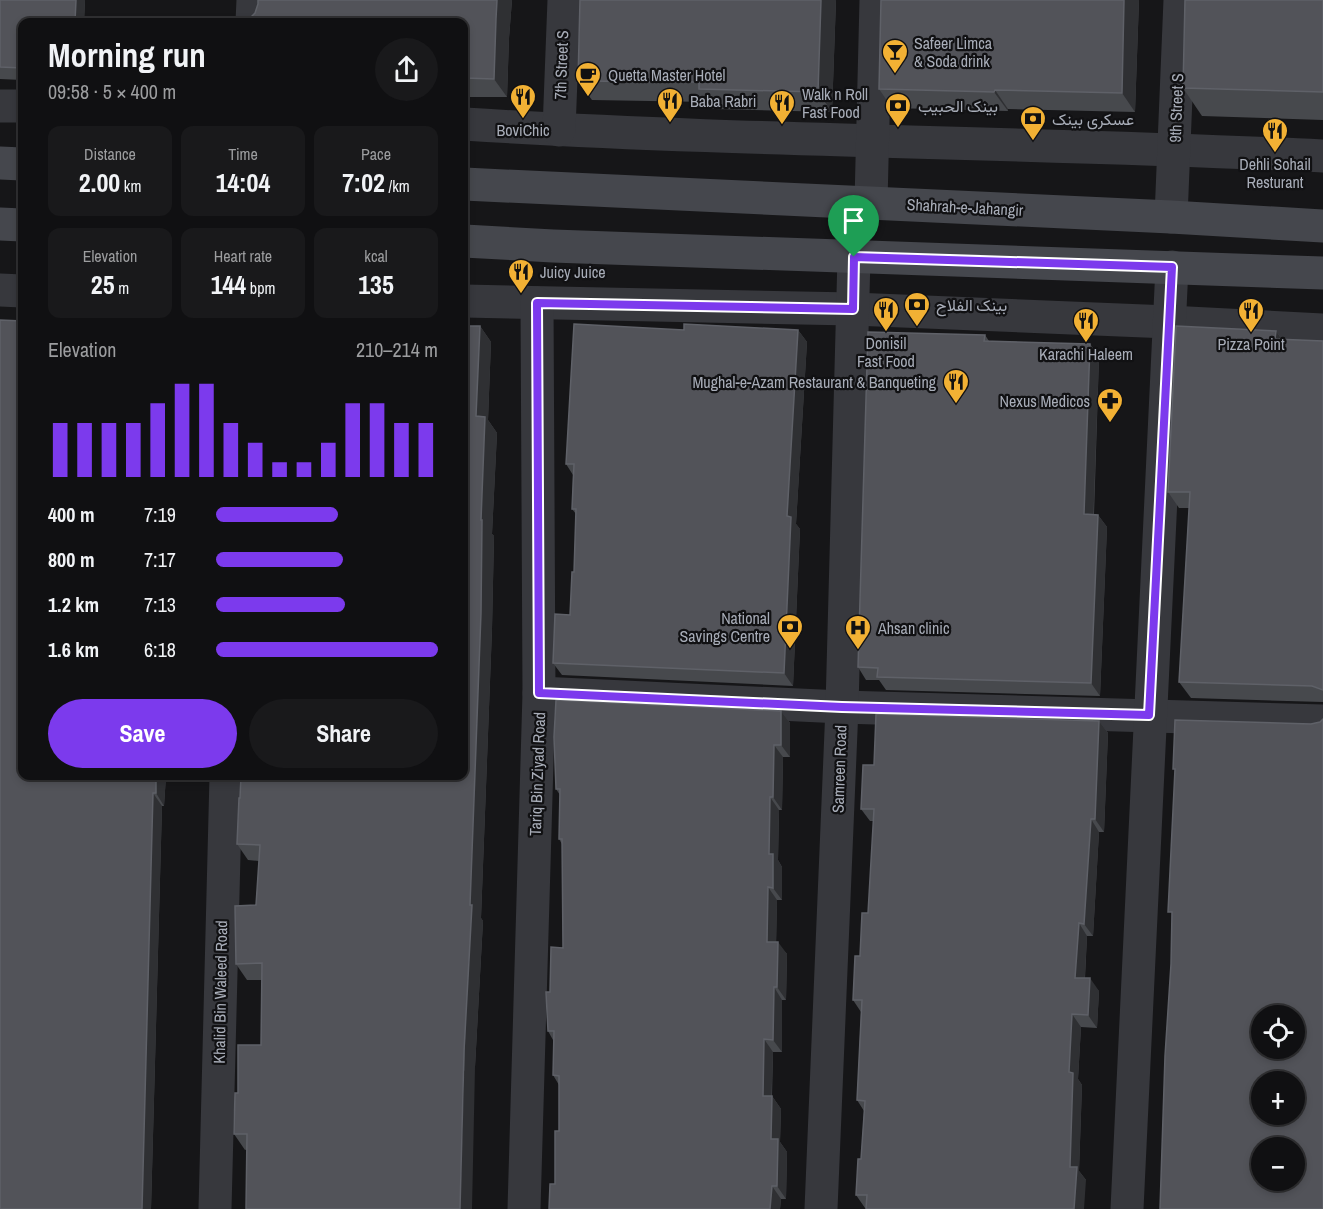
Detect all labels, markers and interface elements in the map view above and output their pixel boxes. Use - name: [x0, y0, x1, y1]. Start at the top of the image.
- street label: 7th Street S: [549, 30, 573, 100]
- place label: Safeer Limca & Soda drink: [914, 32, 993, 72]
- text: Morning run: [48, 33, 206, 77]
- bar icon: Safeer Limca & Soda drink: [880, 37, 910, 75]
- button: share: [375, 38, 438, 101]
- cafe icon: Quetta Master Hotel: [573, 60, 603, 98]
- place label: Quetta Master Hotel: [608, 64, 725, 86]
- street label: 9th Street S: [1164, 73, 1188, 143]
- text: 09:58 · 5 × 400 m: [48, 78, 176, 105]
- restaurant icon: BoviChic: [508, 82, 538, 120]
- place label: Walk n Roll Fast Food: [802, 83, 868, 123]
- restaurant icon: Baba Rabri: [655, 86, 685, 124]
- restaurant icon: Walk n Roll Fast Food: [767, 88, 797, 126]
- place label: Baba Rabri: [690, 90, 756, 112]
- bank icon: بينک الحبيب: [883, 91, 913, 129]
- place label: بينک الحبيب: [918, 95, 998, 117]
- bank icon: عسکری بینک: [1018, 104, 1048, 142]
- place label: عسکری بینک: [1052, 108, 1134, 130]
- restaurant icon: Dehli Sohail Resturant: [1260, 116, 1290, 154]
- place label: BoviChic: [496, 119, 550, 141]
- text: Distance: [84, 143, 136, 165]
- text: Time: [228, 143, 258, 165]
- text: Pace: [361, 143, 391, 165]
- place label: Dehli Sohail Resturant: [1239, 153, 1311, 193]
- text: 2.00: [79, 165, 120, 200]
- text: 14:04: [216, 165, 270, 200]
- text: 7:02: [342, 165, 385, 200]
- text: km: [120, 175, 141, 197]
- text: /km: [385, 175, 410, 197]
- street label: Shahrah-e-Jahangir: [906, 193, 1024, 221]
- pin: [828, 195, 879, 257]
- icon: arrive: [837, 204, 870, 237]
- text: Elevation: [83, 245, 137, 267]
- text: Heart rate: [214, 245, 272, 267]
- text: kcal: [364, 245, 388, 267]
- restaurant icon: Juicy Juice: [506, 257, 536, 295]
- place label: Juicy Juice: [540, 261, 606, 283]
- text: 25: [91, 267, 115, 302]
- text: 144: [211, 267, 246, 302]
- text: 135: [358, 267, 394, 302]
- text: m: [115, 277, 129, 299]
- text: bpm: [246, 277, 275, 299]
- bank icon: بینک الفلاح: [902, 290, 932, 328]
- place label: بینک الفلاح: [936, 294, 1007, 317]
- restaurant icon: Donisil Fast Food: [871, 295, 901, 333]
- restaurant icon: Pizza Point: [1236, 296, 1266, 334]
- restaurant icon: Karachi Haleem: [1071, 306, 1101, 344]
- place label: Donisil Fast Food: [857, 332, 915, 372]
- place label: Pizza Point: [1217, 333, 1285, 355]
- text: Elevation: [48, 336, 116, 363]
- text: 210–214 m: [356, 336, 438, 363]
- place label: Karachi Haleem: [1039, 343, 1133, 365]
- restaurant icon: Mughal-e-Azam Restaurant & Banqueting: [941, 367, 971, 405]
- place label: Mughal-e-Azam Restaurant & Banqueting: [692, 371, 937, 393]
- pharmacy icon: Nexus Medicos: [1095, 386, 1125, 424]
- place label: Nexus Medicos: [1000, 390, 1090, 412]
- text: 400 m: [48, 501, 95, 528]
- text: 7:19: [144, 501, 176, 528]
- text: 800 m: [48, 546, 95, 573]
- text: 7:17: [144, 546, 176, 573]
- text: 1.2 km: [48, 591, 99, 618]
- text: 7:13: [144, 591, 176, 618]
- place label: National Savings Centre: [680, 607, 770, 647]
- bank icon: National Savings Centre: [775, 612, 805, 650]
- hospital icon: Ahsan clinic: [843, 613, 873, 651]
- place label: Ahsan clinic: [877, 617, 950, 639]
- text: 1.6 km: [48, 636, 99, 663]
- text: 6:18: [144, 636, 176, 663]
- button: Save: [48, 699, 237, 768]
- button: Share: [249, 699, 438, 768]
- street label: Tariq Bin Ziyad Road: [524, 712, 550, 836]
- street label: Samreen Road: [826, 725, 852, 813]
- street label: Khalid Bin Waleed Road: [208, 920, 232, 1064]
- map controls: [1251, 1005, 1305, 1191]
- button: locate: [1251, 1005, 1305, 1059]
- button: +: [1251, 1071, 1305, 1125]
- button: −: [1251, 1137, 1305, 1191]

